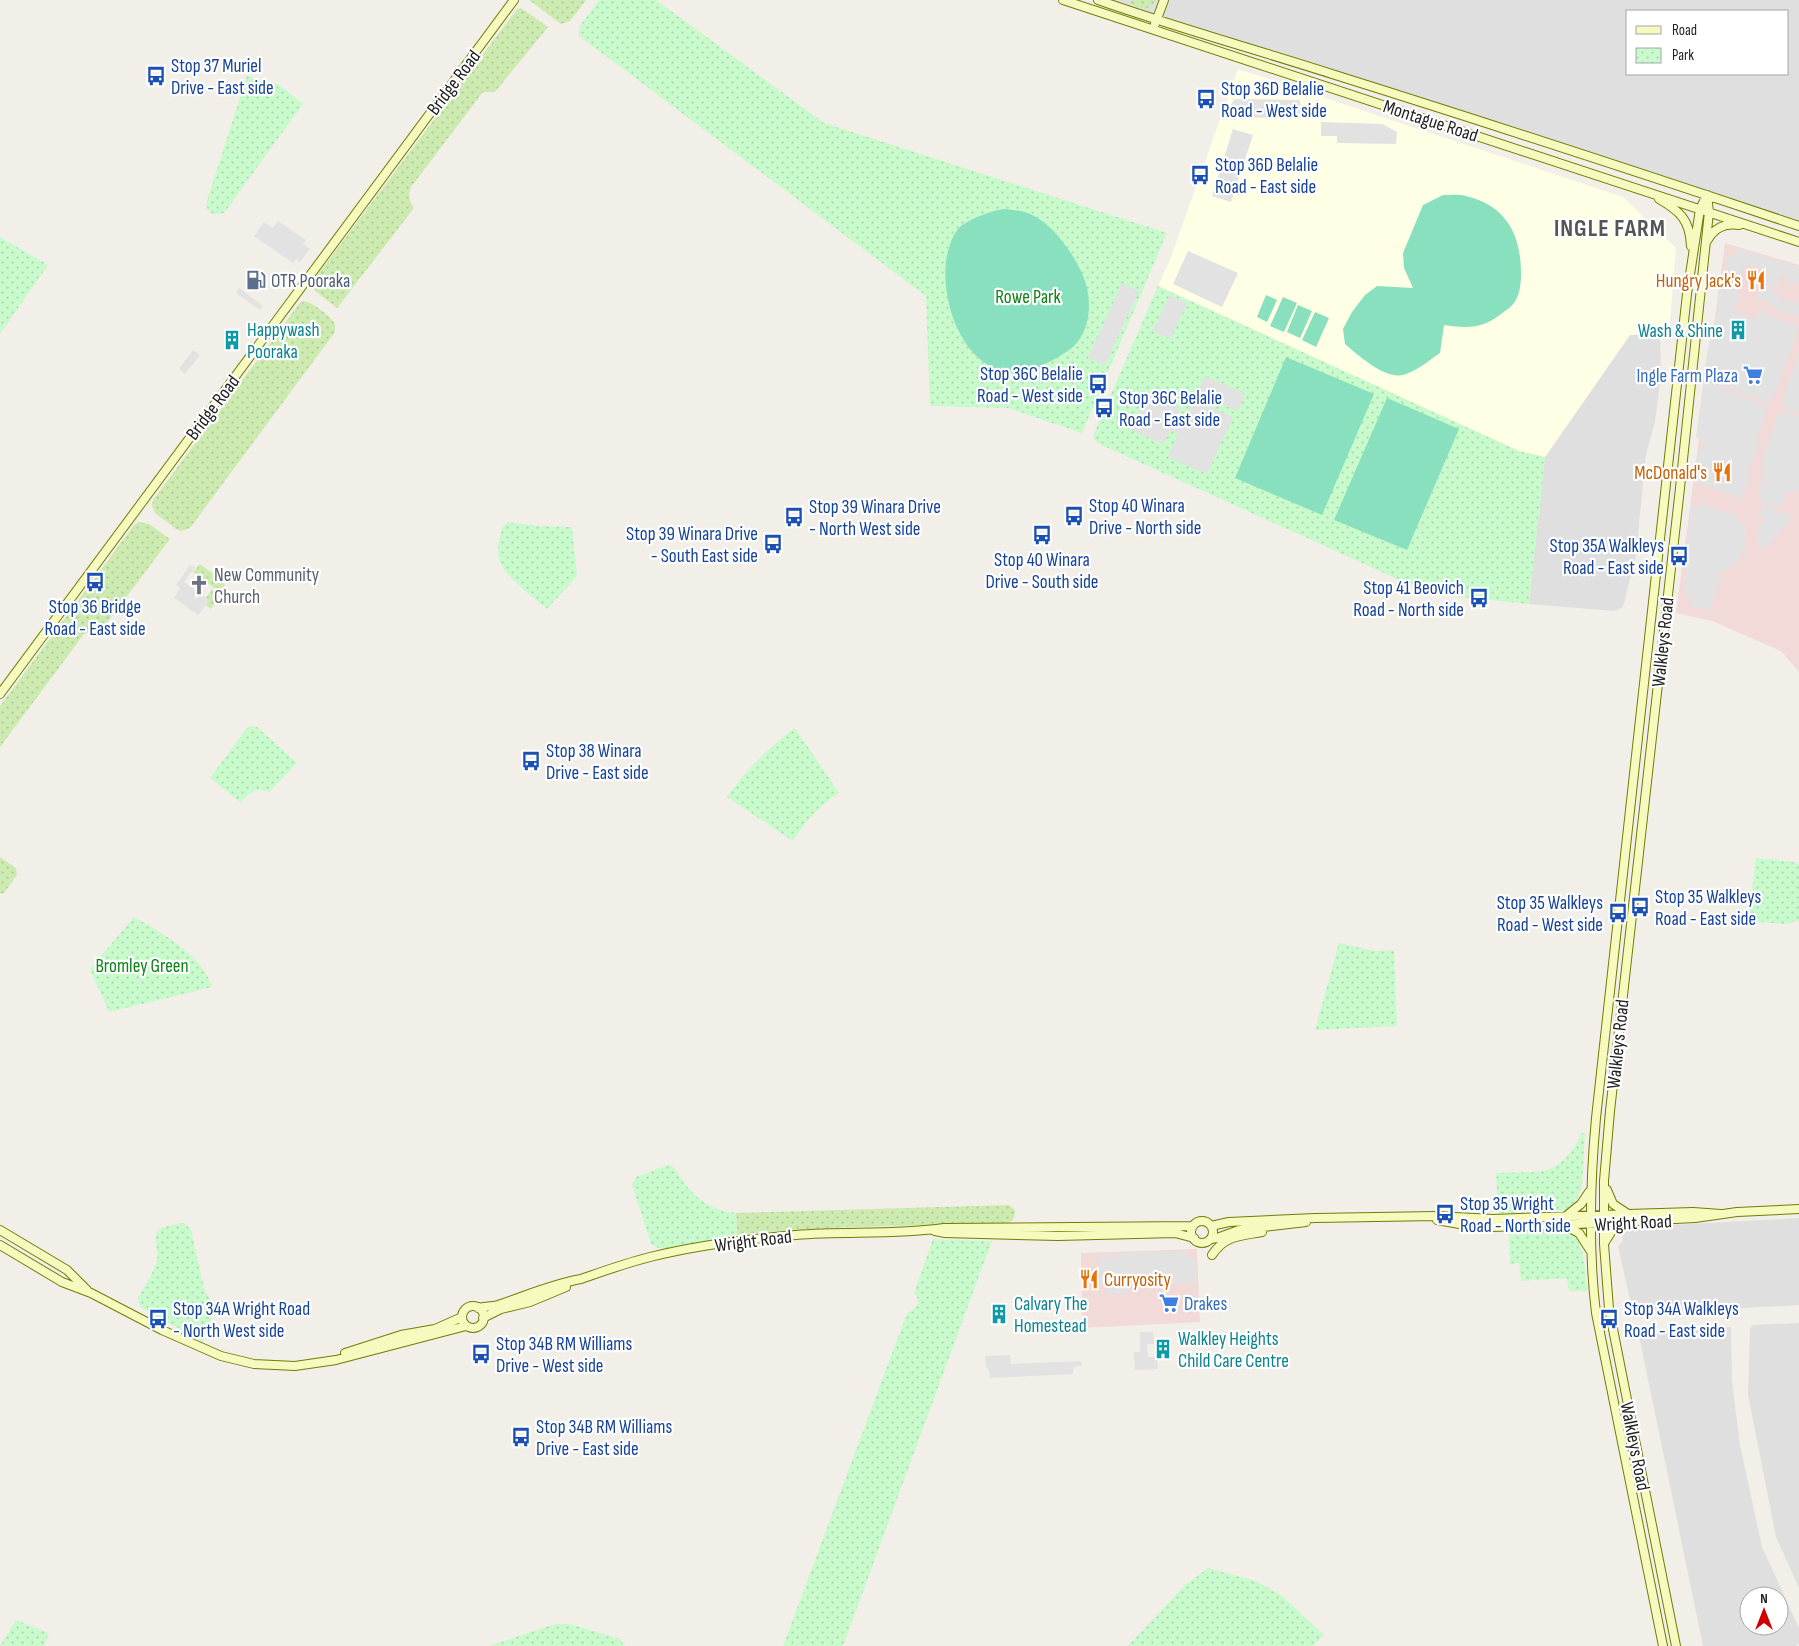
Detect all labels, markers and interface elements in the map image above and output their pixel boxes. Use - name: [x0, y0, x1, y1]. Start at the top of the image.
- legend: [1626, 10, 1789, 75]
- text: Road: [1672, 21, 1697, 40]
- street label: Bridge Road: [422, 46, 486, 120]
- text: Park: [1672, 46, 1694, 65]
- place label: Stop 37 Muriel Drive - East side: [171, 55, 274, 100]
- bus stop icon: Stop 37 Muriel Drive - East side: [145, 65, 167, 87]
- place label: Stop 36D Belalie Road - West side: [1221, 78, 1327, 123]
- bus stop icon: Stop 36D Belalie Road - West side: [1195, 88, 1217, 110]
- street label: Montague Road: [1380, 95, 1481, 148]
- place label: Stop 36D Belalie Road - East side: [1215, 154, 1318, 199]
- bus stop icon: Stop 36D Belalie Road - East side: [1189, 164, 1211, 186]
- district label: INGLE FARM: [1554, 214, 1666, 243]
- fuel station icon: OTR Pooraka: [245, 269, 267, 291]
- restaurant icon: Hungry Jack's: [1745, 269, 1767, 291]
- place label: OTR Pooraka: [271, 270, 350, 293]
- place label: Hungry Jack's: [1656, 270, 1741, 293]
- park label: Rowe Park: [995, 286, 1061, 309]
- place label: Happywash Pooraka: [247, 319, 320, 364]
- building icon: Wash & Shine: [1727, 319, 1749, 341]
- place label: Wash & Shine: [1638, 320, 1723, 343]
- building icon: Happywash Pooraka: [221, 329, 243, 351]
- place label: Stop 36C Belalie Road - West side: [977, 363, 1083, 408]
- supermarket icon: Ingle Farm Plaza: [1742, 364, 1764, 386]
- place label: Ingle Farm Plaza: [1636, 365, 1738, 388]
- street label: Bridge Road: [181, 371, 245, 445]
- bus stop icon: Stop 36C Belalie Road - West side: [1087, 373, 1109, 395]
- place label: Stop 36C Belalie Road - East side: [1119, 387, 1222, 432]
- bus stop icon: Stop 36C Belalie Road - East side: [1093, 397, 1115, 419]
- restaurant icon: McDonald's: [1711, 461, 1733, 483]
- place label: McDonald's: [1634, 462, 1707, 485]
- place label: Stop 40 Winara Drive - North side: [1089, 495, 1201, 540]
- place label: Stop 39 Winara Drive - North West side: [809, 496, 941, 541]
- bus stop icon: Stop 40 Winara Drive - North side: [1063, 505, 1085, 527]
- bus stop icon: Stop 39 Winara Drive - North West side: [783, 506, 805, 528]
- place label: Stop 39 Winara Drive - South East side: [626, 523, 758, 568]
- bus stop icon: Stop 40 Winara Drive - South side: [1031, 524, 1053, 546]
- bus stop icon: Stop 39 Winara Drive - South East side: [762, 533, 784, 555]
- place label: Stop 35A Walkleys Road - East side: [1550, 535, 1664, 580]
- bus stop icon: Stop 35A Walkleys Road - East side: [1668, 545, 1690, 567]
- place label: Stop 40 Winara Drive - South side: [985, 549, 1099, 594]
- place label: New Community Church: [214, 564, 320, 609]
- bus stop icon: Stop 36 Bridge Road - East side: [84, 571, 106, 593]
- church icon: New Community Church: [188, 574, 210, 596]
- place label: Stop 41 Beovich Road - North side: [1353, 577, 1464, 622]
- bus stop icon: Stop 41 Beovich Road - North side: [1468, 587, 1490, 609]
- place label: Stop 36 Bridge Road - East side: [44, 596, 146, 641]
- street label: Walkleys Road: [1647, 596, 1680, 688]
- place label: Stop 38 Winara Drive - East side: [546, 740, 649, 785]
- bus stop icon: Stop 38 Winara Drive - East side: [520, 750, 542, 772]
- place label: Stop 35 Walkleys Road - East side: [1655, 886, 1761, 931]
- place label: Stop 35 Walkleys Road - West side: [1497, 892, 1603, 937]
- bus stop icon: Stop 35 Walkleys Road - East side: [1629, 896, 1651, 918]
- bus stop icon: Stop 35 Walkleys Road - West side: [1607, 902, 1629, 924]
- park label: Bromley Green: [95, 955, 189, 978]
- street label: Walkleys Road: [1602, 998, 1635, 1090]
- place label: Stop 35 Wright Road - North side: [1460, 1193, 1571, 1238]
- bus stop icon: Stop 35 Wright Road - North side: [1434, 1203, 1456, 1225]
- street label: Wright Road: [1594, 1210, 1672, 1237]
- street label: Wright Road: [713, 1225, 793, 1258]
- restaurant icon: Curryosity: [1078, 1268, 1100, 1290]
- place label: Curryosity: [1104, 1269, 1171, 1292]
- supermarket icon: Drakes: [1158, 1292, 1180, 1314]
- place label: Calvary The Homestead: [1014, 1293, 1087, 1338]
- place label: Drakes: [1184, 1293, 1227, 1316]
- place label: Stop 34A Wright Road - North West side: [173, 1298, 310, 1343]
- place label: Stop 34A Walkleys Road - East side: [1624, 1298, 1739, 1343]
- building icon: Calvary The Homestead: [988, 1303, 1010, 1325]
- bus stop icon: Stop 34A Wright Road - North West side: [147, 1308, 169, 1330]
- bus stop icon: Stop 34A Walkleys Road - East side: [1598, 1308, 1620, 1330]
- place label: Walkley Heights Child Care Centre: [1178, 1328, 1289, 1373]
- place label: Stop 34B RM Williams Drive - West side: [496, 1333, 632, 1378]
- building icon: Walkley Heights Child Care Centre: [1152, 1338, 1174, 1360]
- bus stop icon: Stop 34B RM Williams Drive - West side: [470, 1343, 492, 1365]
- street label: Walkleys Road: [1615, 1400, 1654, 1493]
- place label: Stop 34B RM Williams Drive - East side: [536, 1416, 672, 1461]
- bus stop icon: Stop 34B RM Williams Drive - East side: [510, 1426, 532, 1448]
- north arrow: [1739, 1586, 1789, 1636]
- text: N: [1760, 1590, 1768, 1607]

